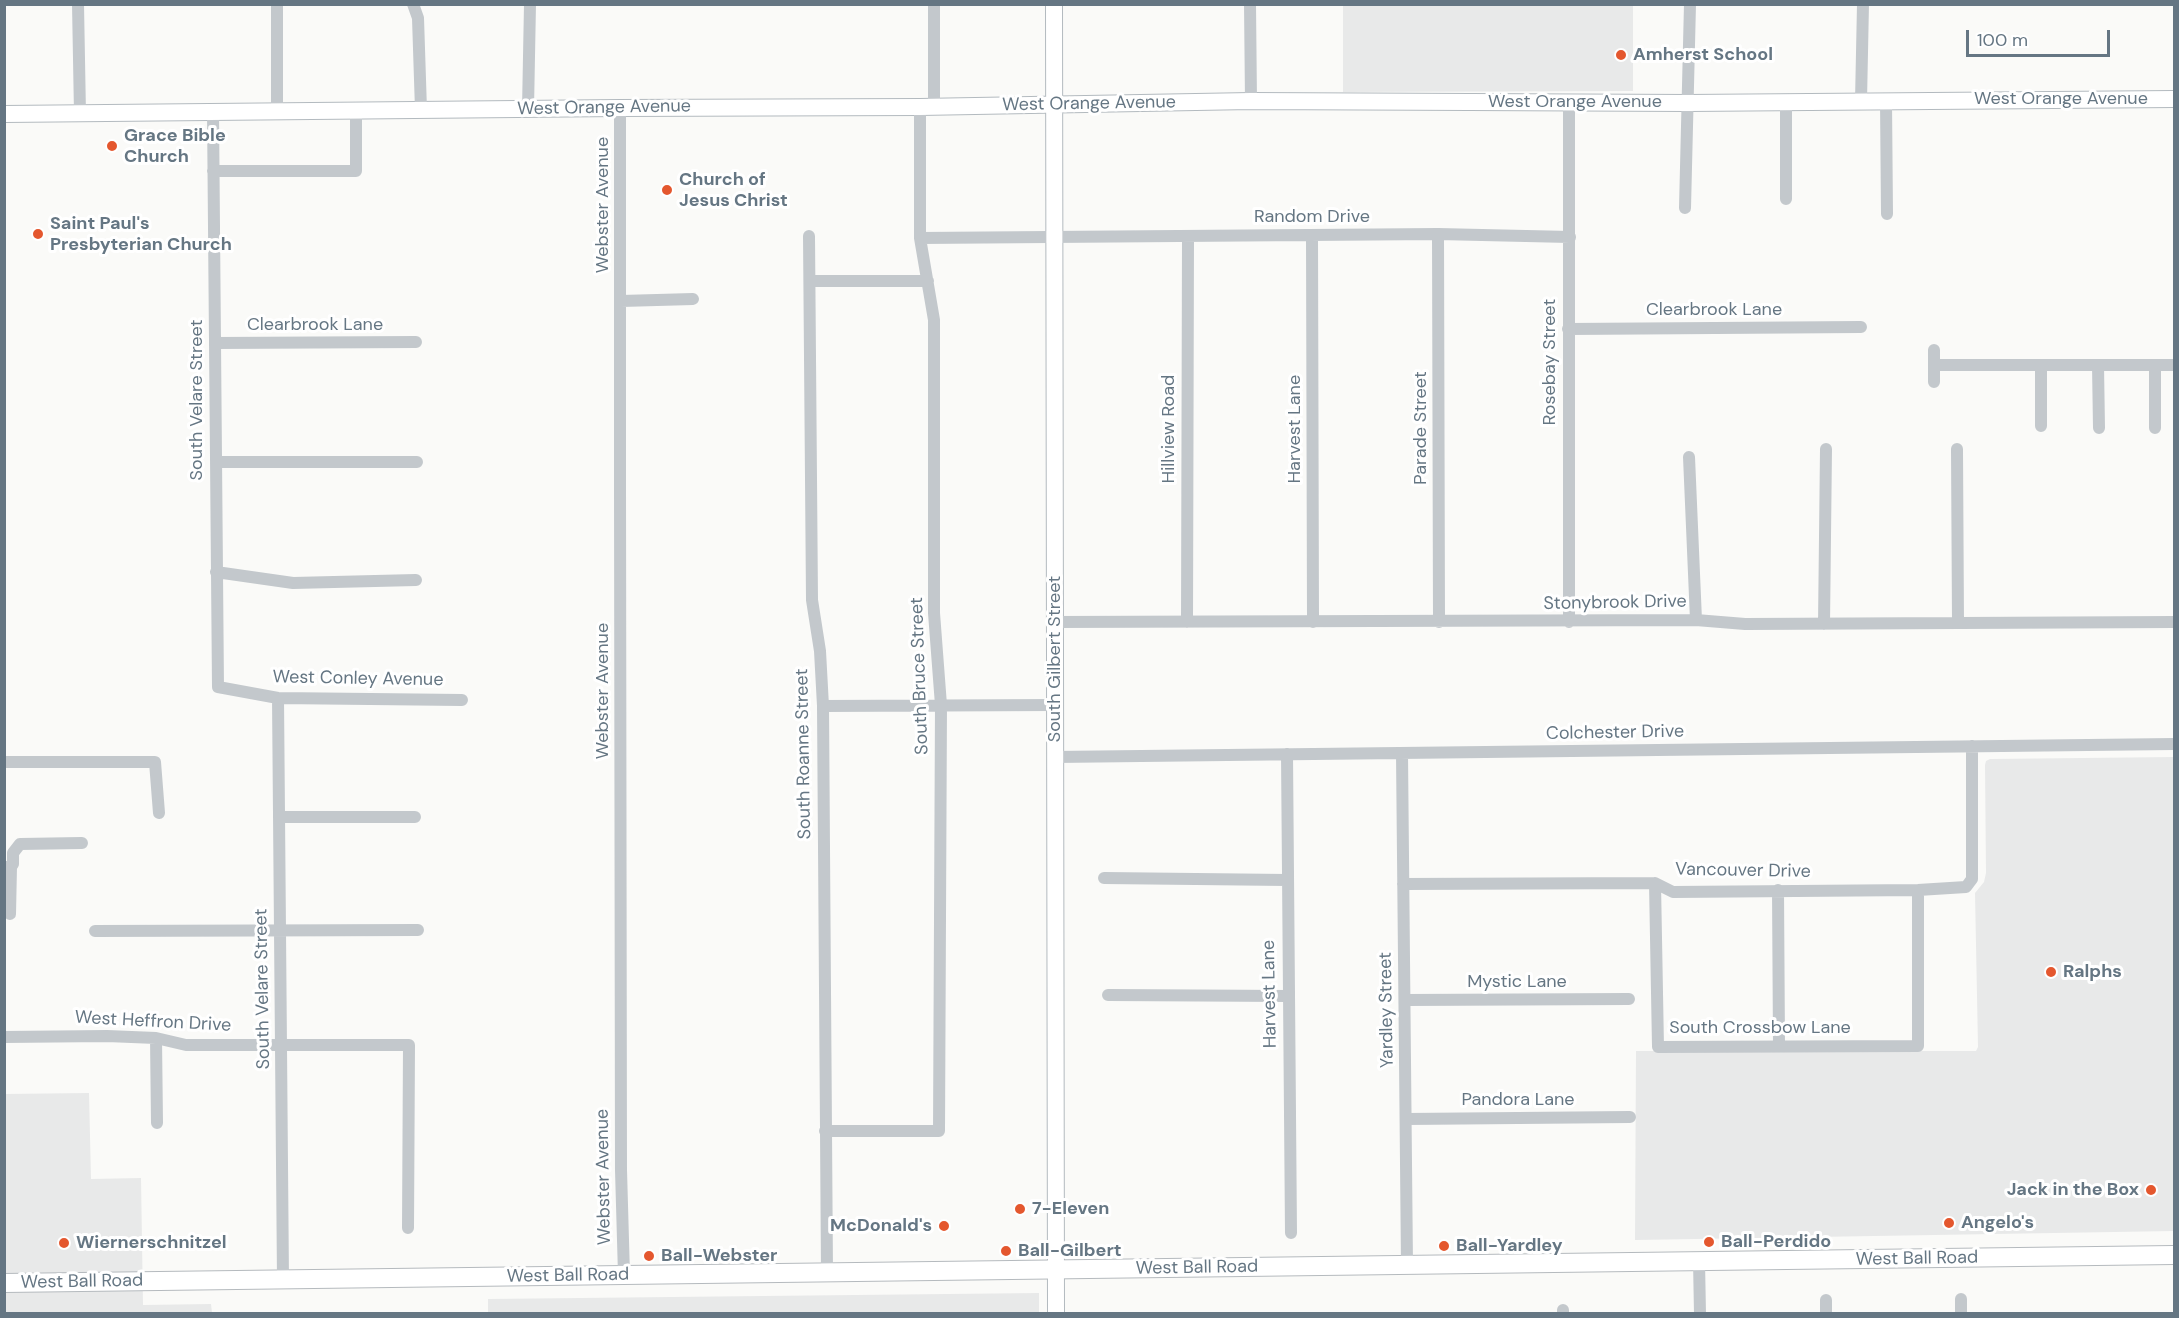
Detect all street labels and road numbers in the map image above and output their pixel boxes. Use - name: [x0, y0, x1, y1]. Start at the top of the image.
- street label: West Orange Avenue: [1974, 88, 2148, 110]
- street label: West Orange Avenue: [1488, 91, 1662, 113]
- street label: West Orange Avenue: [1002, 92, 1176, 116]
- street label: West Orange Avenue: [517, 96, 691, 120]
- street label: Webster Avenue: [592, 137, 614, 273]
- street label: Random Drive: [1254, 206, 1370, 228]
- street label: Rosebay Street: [1539, 299, 1561, 425]
- street label: Clearbrook Lane: [1646, 299, 1782, 321]
- street label: Clearbrook Lane: [247, 314, 383, 336]
- street label: South Velare Street: [186, 320, 208, 480]
- street label: Parade Street: [1410, 371, 1432, 485]
- street label: Hillview Road: [1158, 375, 1180, 483]
- street label: Harvest Lane: [1284, 375, 1306, 483]
- street label: South Gilbert Street: [1044, 576, 1066, 742]
- street label: Stonybrook Drive: [1543, 591, 1687, 615]
- street label: South Bruce Street: [906, 597, 934, 755]
- street label: Webster Avenue: [592, 623, 614, 759]
- street label: West Conley Avenue: [272, 667, 444, 691]
- street label: South Roanne Street: [792, 668, 816, 840]
- street label: Colchester Drive: [1546, 721, 1684, 745]
- street label: Vancouver Drive: [1675, 859, 1811, 883]
- street label: South Velare Street: [251, 908, 275, 1070]
- street label: Harvest Lane: [1258, 940, 1282, 1048]
- street label: Yardley Street: [1375, 952, 1399, 1068]
- street label: Mystic Lane: [1467, 971, 1567, 993]
- street label: West Heffron Drive: [74, 1007, 232, 1037]
- street label: South Crossbow Lane: [1669, 1017, 1851, 1039]
- street label: Pandora Lane: [1461, 1089, 1575, 1111]
- street label: Webster Avenue: [592, 1109, 616, 1245]
- street label: West Ball Road: [1856, 1247, 1978, 1271]
- street label: West Ball Road: [1136, 1256, 1258, 1280]
- street label: West Ball Road: [507, 1264, 629, 1288]
- street label: West Ball Road: [21, 1270, 143, 1294]

